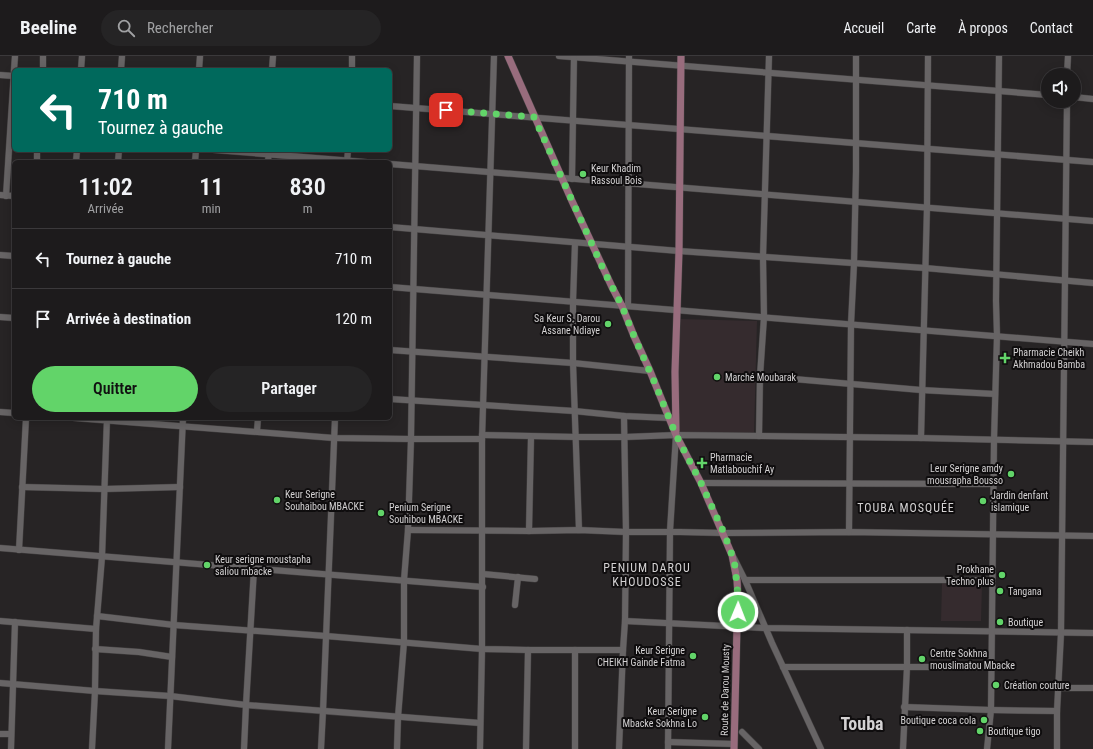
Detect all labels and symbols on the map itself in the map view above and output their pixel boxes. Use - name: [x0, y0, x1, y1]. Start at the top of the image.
- pin: [429, 93, 463, 127]
- place label: Keur Khadim Rassoul Bois: [591, 163, 642, 186]
- marker: Keur Khadim Rassoul Bois: [578, 169, 588, 179]
- place label: Sa Keur S. Darou Assane Ndiaye: [534, 313, 600, 336]
- marker: Sa Keur S. Darou Assane Ndiaye: [603, 319, 613, 329]
- place label: Pharmacie Cheikh Akhmadou Bamba: [1013, 347, 1085, 370]
- marker: Pharmacie Cheikh Akhmadou Bamba: [1000, 353, 1010, 363]
- marker: Marché Moubarak: [712, 372, 722, 382]
- place label: Marché Moubarak: [725, 372, 796, 383]
- place label: Pharmacie Matlabouchif Ay: [710, 452, 774, 475]
- marker: Pharmacie Matlabouchif Ay: [697, 458, 707, 468]
- place label: Leur Serigne amdy mousrapha Bousso: [927, 463, 1003, 486]
- marker: Leur Serigne amdy mousrapha Bousso: [1006, 469, 1016, 479]
- place label: Keur Serigne Souhaibou MBACKE: [285, 489, 364, 512]
- place label: Jardin denfant islamique: [991, 490, 1048, 513]
- marker: Keur Serigne Souhaibou MBACKE: [272, 495, 282, 505]
- marker: Jardin denfant islamique: [978, 496, 988, 506]
- district label: TOUBA MOSQUÉE: [857, 500, 955, 515]
- place label: Penium Serigne Souhibou MBACKE: [389, 502, 463, 525]
- marker: Penium Serigne Souhibou MBACKE: [376, 508, 386, 518]
- place label: Keur serigne moustapha saliou mbacke: [215, 554, 311, 577]
- marker: Keur serigne moustapha saliou mbacke: [202, 560, 212, 570]
- district label: PENIUM DAROU KHOUDOSSE: [603, 561, 691, 589]
- place label: Prokhane Techno plus: [946, 564, 994, 587]
- marker: Prokhane Techno plus: [997, 570, 1007, 580]
- marker: Tangana: [995, 586, 1005, 596]
- place label: Tangana: [1008, 586, 1042, 597]
- position arrow: [717, 591, 759, 633]
- marker: Boutique: [995, 617, 1005, 627]
- place label: Boutique: [1008, 617, 1043, 628]
- street label: Route de Darou Mousty: [719, 644, 731, 736]
- place label: Keur Serigne CHEIKH Gainde Fatma: [597, 645, 685, 668]
- place label: Centre Sokhna mouslimatou Mbacke: [930, 648, 1015, 671]
- marker: Keur Serigne CHEIKH Gainde Fatma: [688, 651, 698, 661]
- marker: Centre Sokhna mouslimatou Mbacke: [917, 654, 927, 664]
- marker: Création couture: [991, 680, 1001, 690]
- place label: Création couture: [1004, 680, 1070, 691]
- place label: Keur Serigne Mbacke Sokhna Lo: [622, 706, 697, 729]
- marker: Keur Serigne Mbacke Sokhna Lo: [700, 712, 710, 722]
- district label: Touba: [840, 713, 884, 734]
- place label: Boutique coca cola: [901, 715, 976, 726]
- marker: Boutique coca cola: [979, 715, 989, 725]
- marker: Boutique tigo: [975, 726, 985, 736]
- place label: Boutique tigo: [988, 726, 1041, 737]

